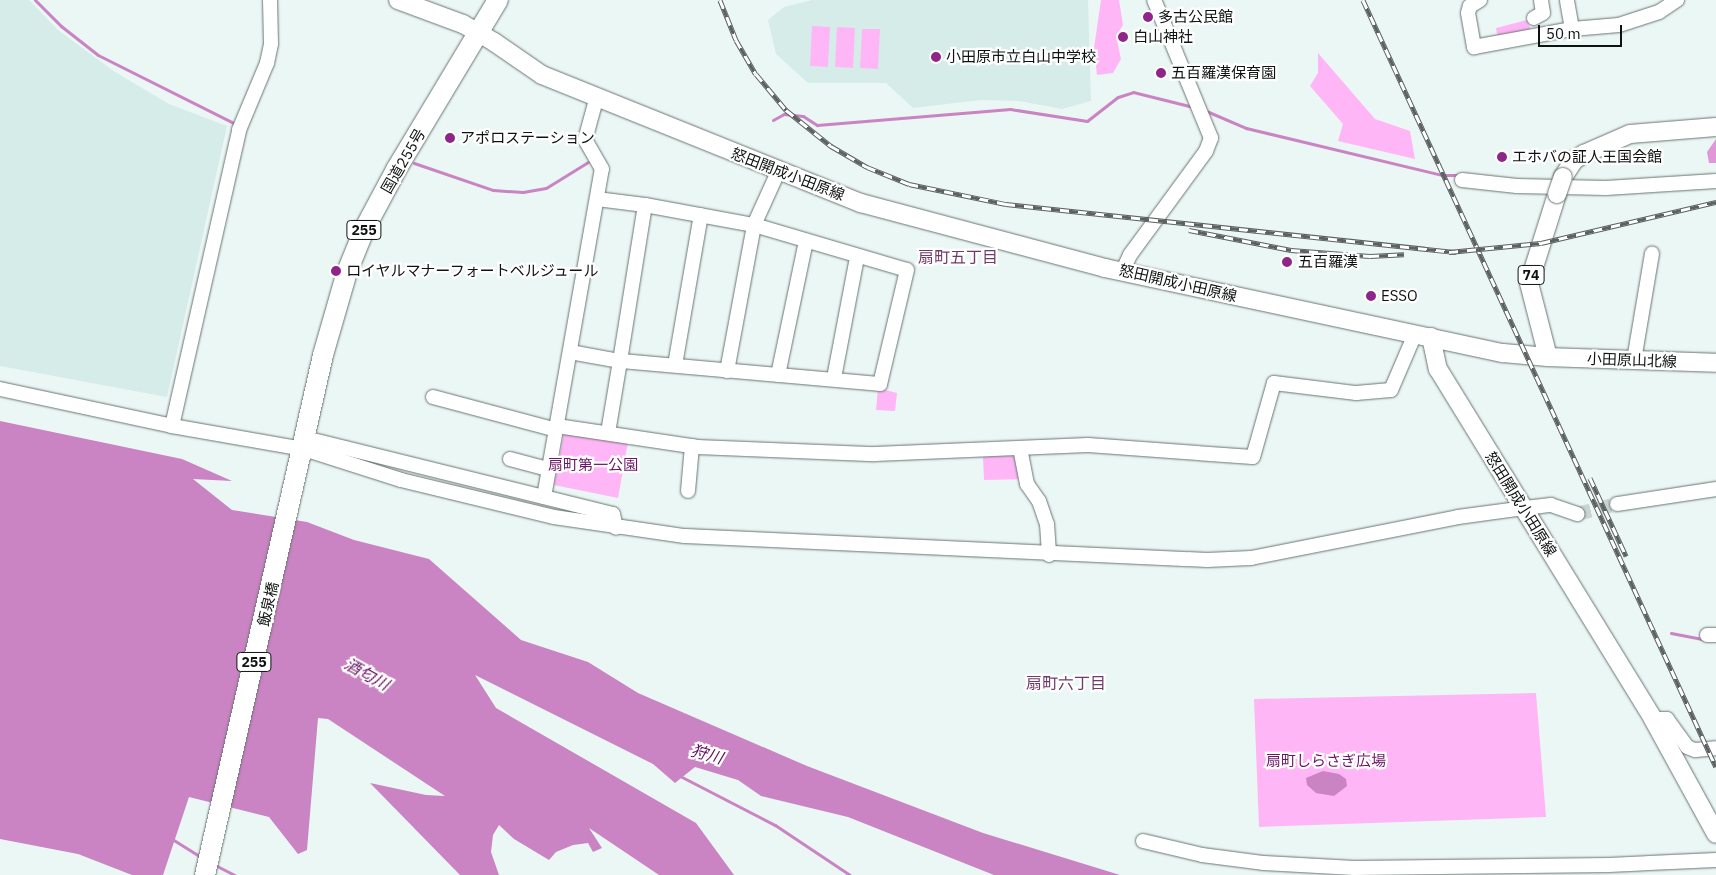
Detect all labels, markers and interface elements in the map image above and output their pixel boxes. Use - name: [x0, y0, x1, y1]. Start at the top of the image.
- place label: 多古公民館: [1158, 8, 1233, 26]
- marker: 多古公民館: [1142, 11, 1154, 23]
- scale bar: [1541, 15, 1625, 47]
- text: 50 m: [1546, 24, 1581, 43]
- place label: 白山神社: [1133, 28, 1193, 46]
- marker: 白山神社: [1117, 31, 1129, 43]
- place label: 小田原市立白山中学校: [946, 48, 1096, 66]
- marker: 小田原市立白山中学校: [930, 51, 942, 63]
- place label: 五百羅漢保育園: [1171, 64, 1276, 82]
- marker: 五百羅漢保育園: [1155, 67, 1167, 79]
- street label: 国道255号: [377, 125, 429, 197]
- place label: アポロステーション: [460, 129, 595, 147]
- marker: アポロステーション: [444, 132, 456, 144]
- street label: 怒田開成小田原線: [729, 144, 847, 204]
- place label: エホバの証人王国会館: [1512, 148, 1662, 166]
- marker: エホバの証人王国会館: [1496, 151, 1508, 163]
- road number: 255: [345, 218, 383, 242]
- district label: 扇町五丁目: [918, 247, 998, 267]
- place label: 五百羅漢: [1298, 253, 1358, 271]
- marker: 五百羅漢: [1280, 255, 1294, 269]
- street label: 怒田開成小田原線: [1118, 261, 1238, 305]
- place label: ロイヤルマナーフォートベルジュール: [346, 262, 601, 280]
- road number: 74: [1517, 264, 1545, 286]
- marker: ロイヤルマナーフォートベルジュール: [330, 265, 342, 277]
- place label: ESSO: [1381, 287, 1418, 305]
- marker: ESSO: [1365, 290, 1377, 302]
- street label: 小田原山北線: [1587, 349, 1677, 371]
- street label: 怒田開成小田原線: [1482, 448, 1560, 560]
- park label: 扇町第一公園: [548, 456, 638, 474]
- street label: 飯泉橋: [254, 580, 282, 628]
- road number: 255: [235, 650, 273, 674]
- water label: 酒匂川: [341, 654, 393, 694]
- district label: 扇町六丁目: [1026, 673, 1106, 693]
- water label: 狩川: [689, 740, 725, 768]
- park label: 扇町しらさぎ広場: [1266, 752, 1386, 770]

